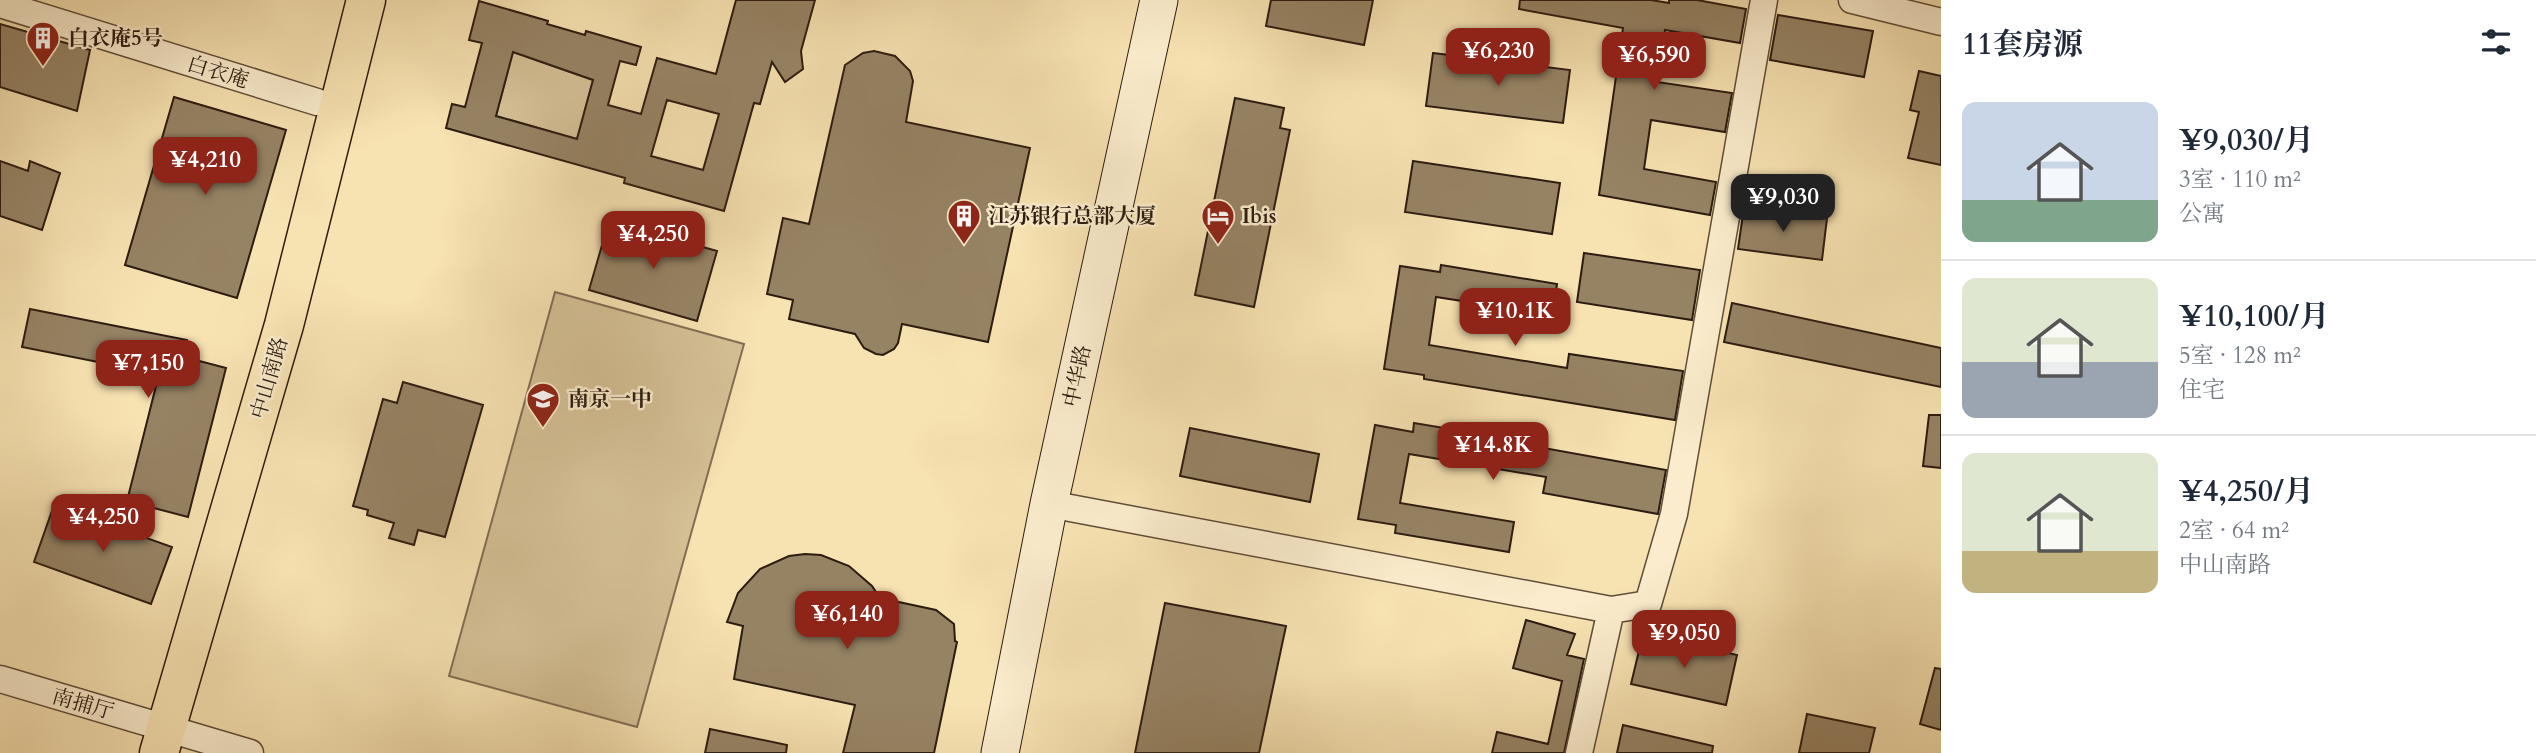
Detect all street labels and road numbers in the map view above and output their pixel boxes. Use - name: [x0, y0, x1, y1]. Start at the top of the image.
- street label: 白衣庵: [183, 49, 252, 96]
- street label: 中山南路: [244, 334, 295, 423]
- street label: 中华路: [1057, 342, 1098, 410]
- street label: 南捕厅: [49, 682, 117, 727]

